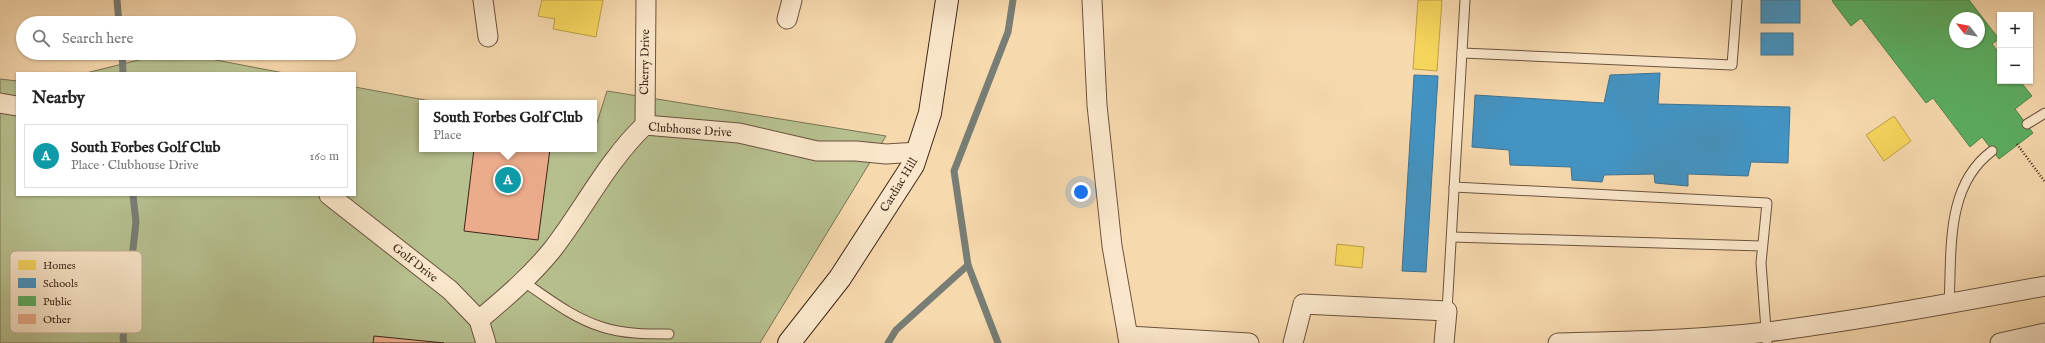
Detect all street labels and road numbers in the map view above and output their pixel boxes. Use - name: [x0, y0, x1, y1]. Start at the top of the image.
- street label: Cherry Drive: [637, 29, 653, 95]
- street label: Clubhouse Drive: [648, 120, 733, 140]
- street label: Cardiac Hill: [877, 154, 921, 215]
- street label: Golf Drive: [389, 240, 441, 286]

